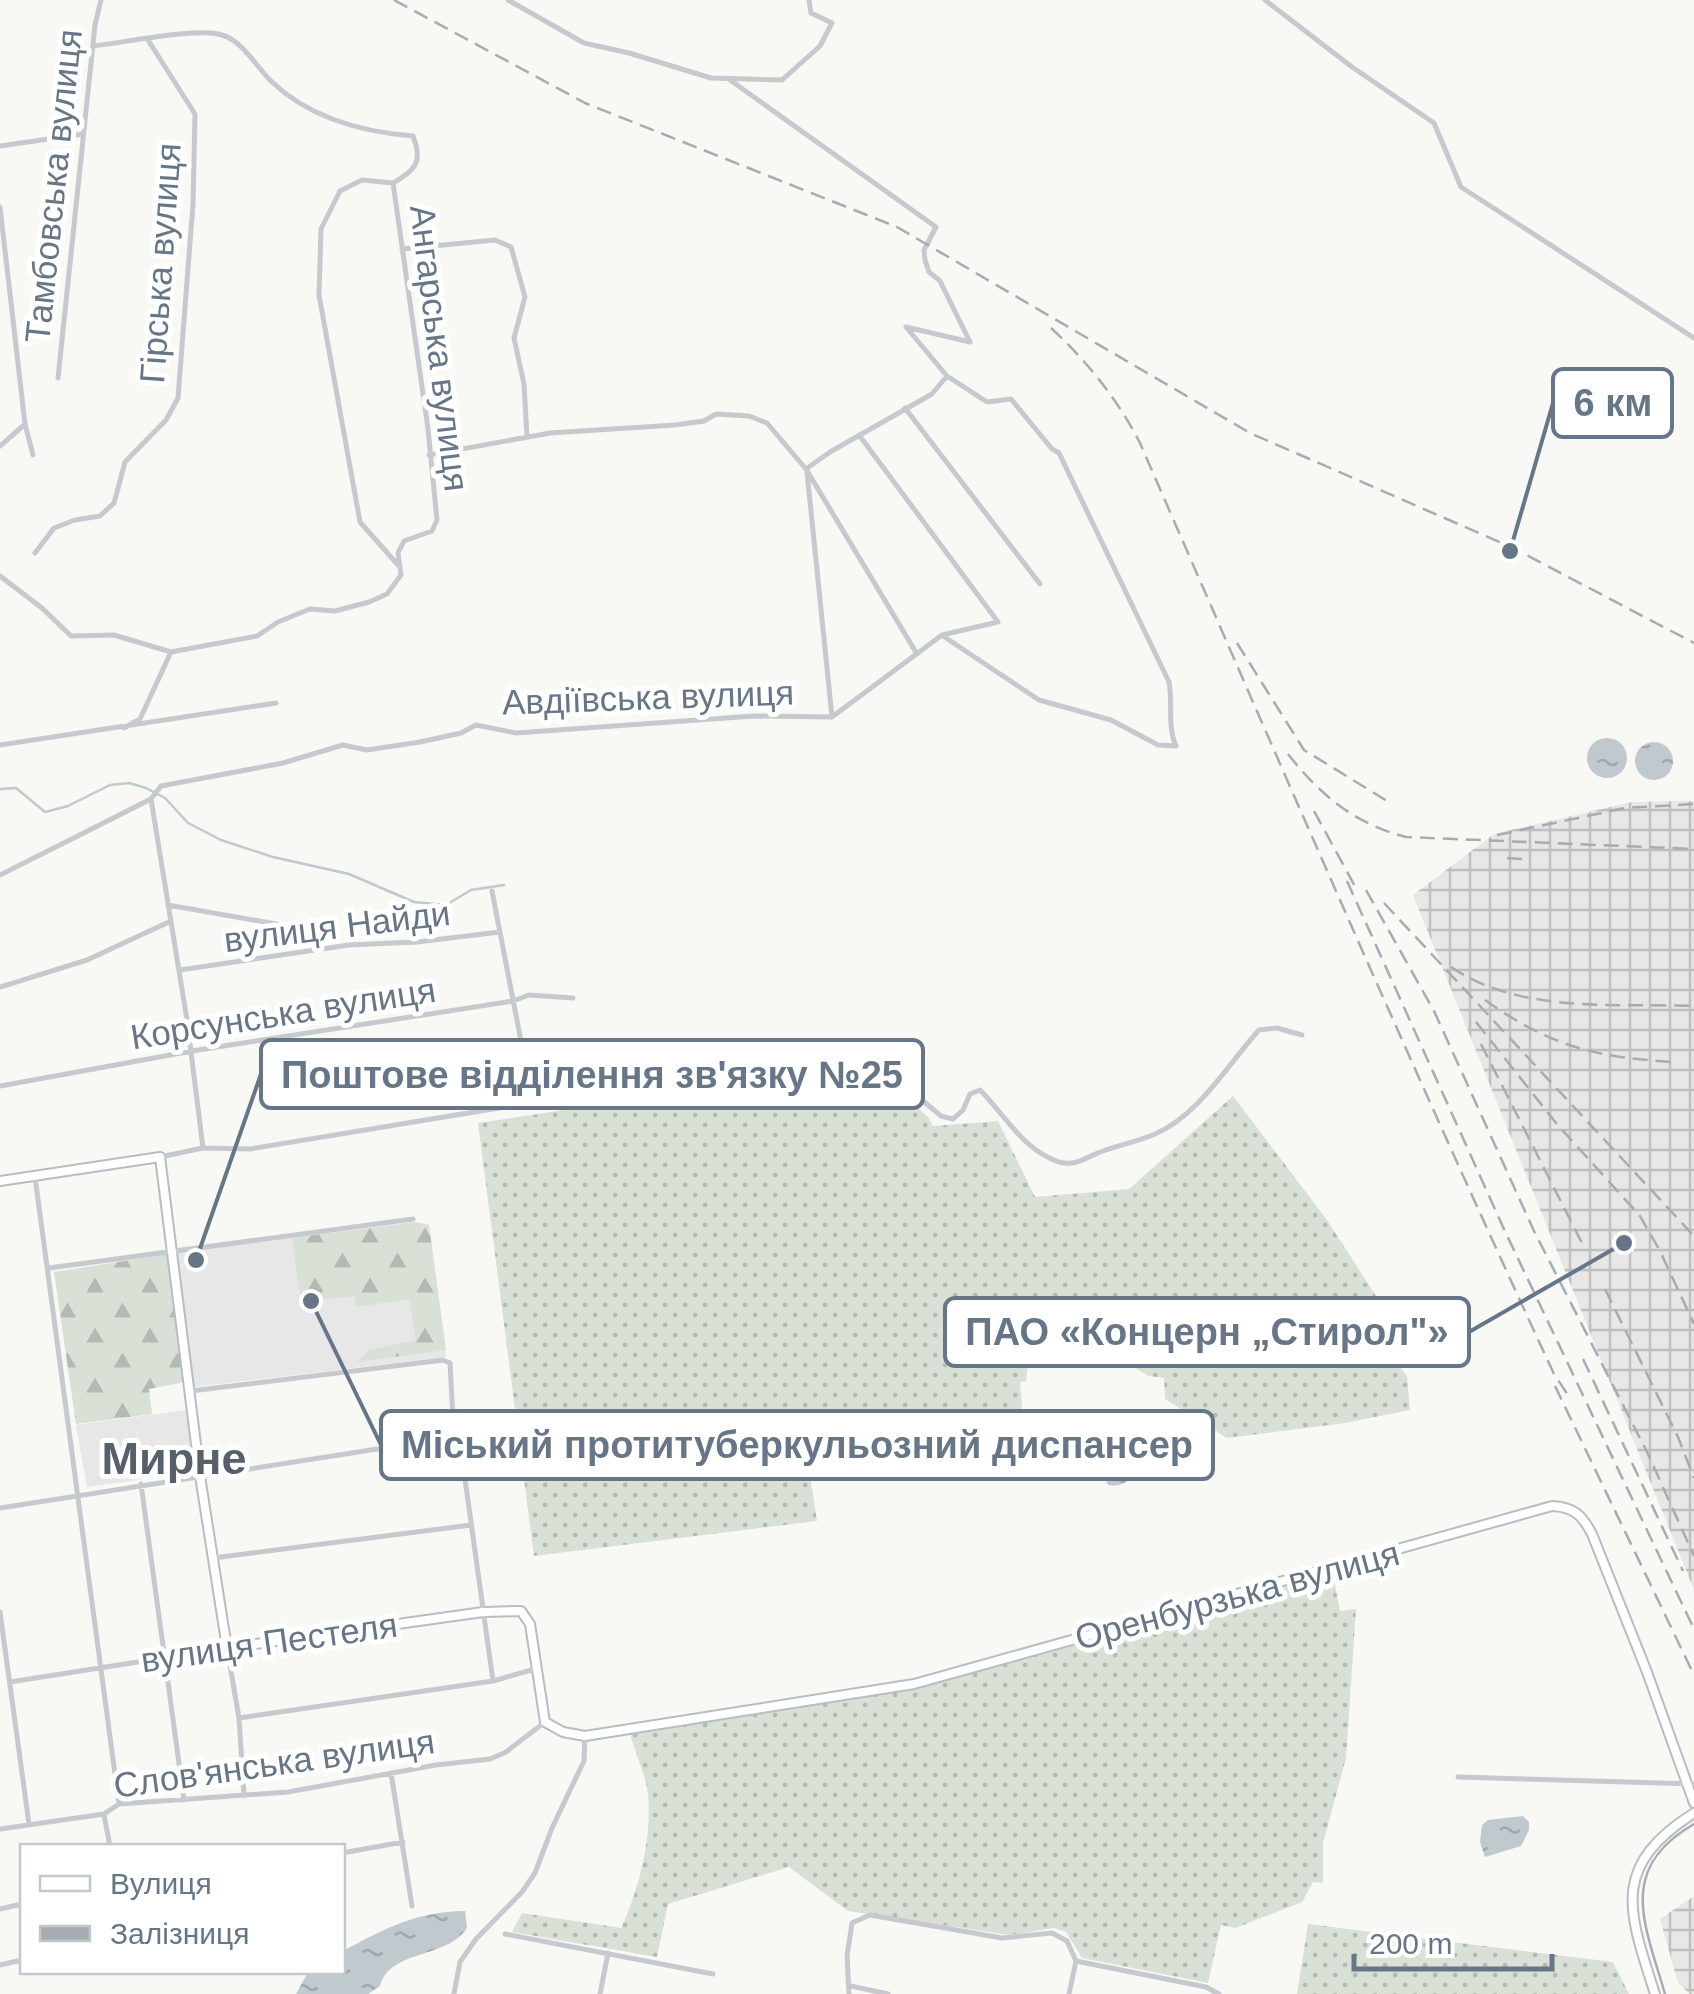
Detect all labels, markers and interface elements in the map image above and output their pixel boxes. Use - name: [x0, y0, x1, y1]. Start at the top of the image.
- street label: Тамбовська вулиця: [17, 27, 89, 345]
- street label: Гірська вулиця: [132, 142, 188, 384]
- street label: Ангарська вулиця: [403, 203, 477, 493]
- callout: 6 км: [1553, 369, 1672, 437]
- text: 6 км: [1574, 382, 1652, 424]
- street label: Авдіївська вулиця: [501, 672, 795, 722]
- street label: вулиця Найди: [222, 893, 452, 959]
- street label: Корсунська вулиця: [128, 970, 438, 1056]
- callout: Поштове відділення зв'язку №25: [261, 1040, 923, 1108]
- text: Поштове відділення зв'язку №25: [281, 1054, 903, 1096]
- callout: ПАО «Концерн „Стирол"»: [945, 1298, 1469, 1366]
- text: ПАО «Концерн „Стирол"»: [965, 1311, 1449, 1353]
- callout: Міський протитуберкульозний диспансер: [381, 1411, 1213, 1479]
- text: Міський протитуберкульозний диспансер: [401, 1424, 1193, 1466]
- district label: Мирне: [102, 1433, 246, 1484]
- street label: Оренбурзька вулиця: [1071, 1533, 1403, 1657]
- street label: вулиця Пестеля: [138, 1605, 400, 1679]
- street label: Слов'янська вулиця: [111, 1721, 437, 1805]
- legend: [20, 1844, 345, 1974]
- text: Вулиця: [110, 1867, 212, 1900]
- scale bar: [1354, 1909, 1552, 1971]
- text: Залізниця: [110, 1917, 249, 1950]
- text: 200 m: [1369, 1927, 1452, 1960]

